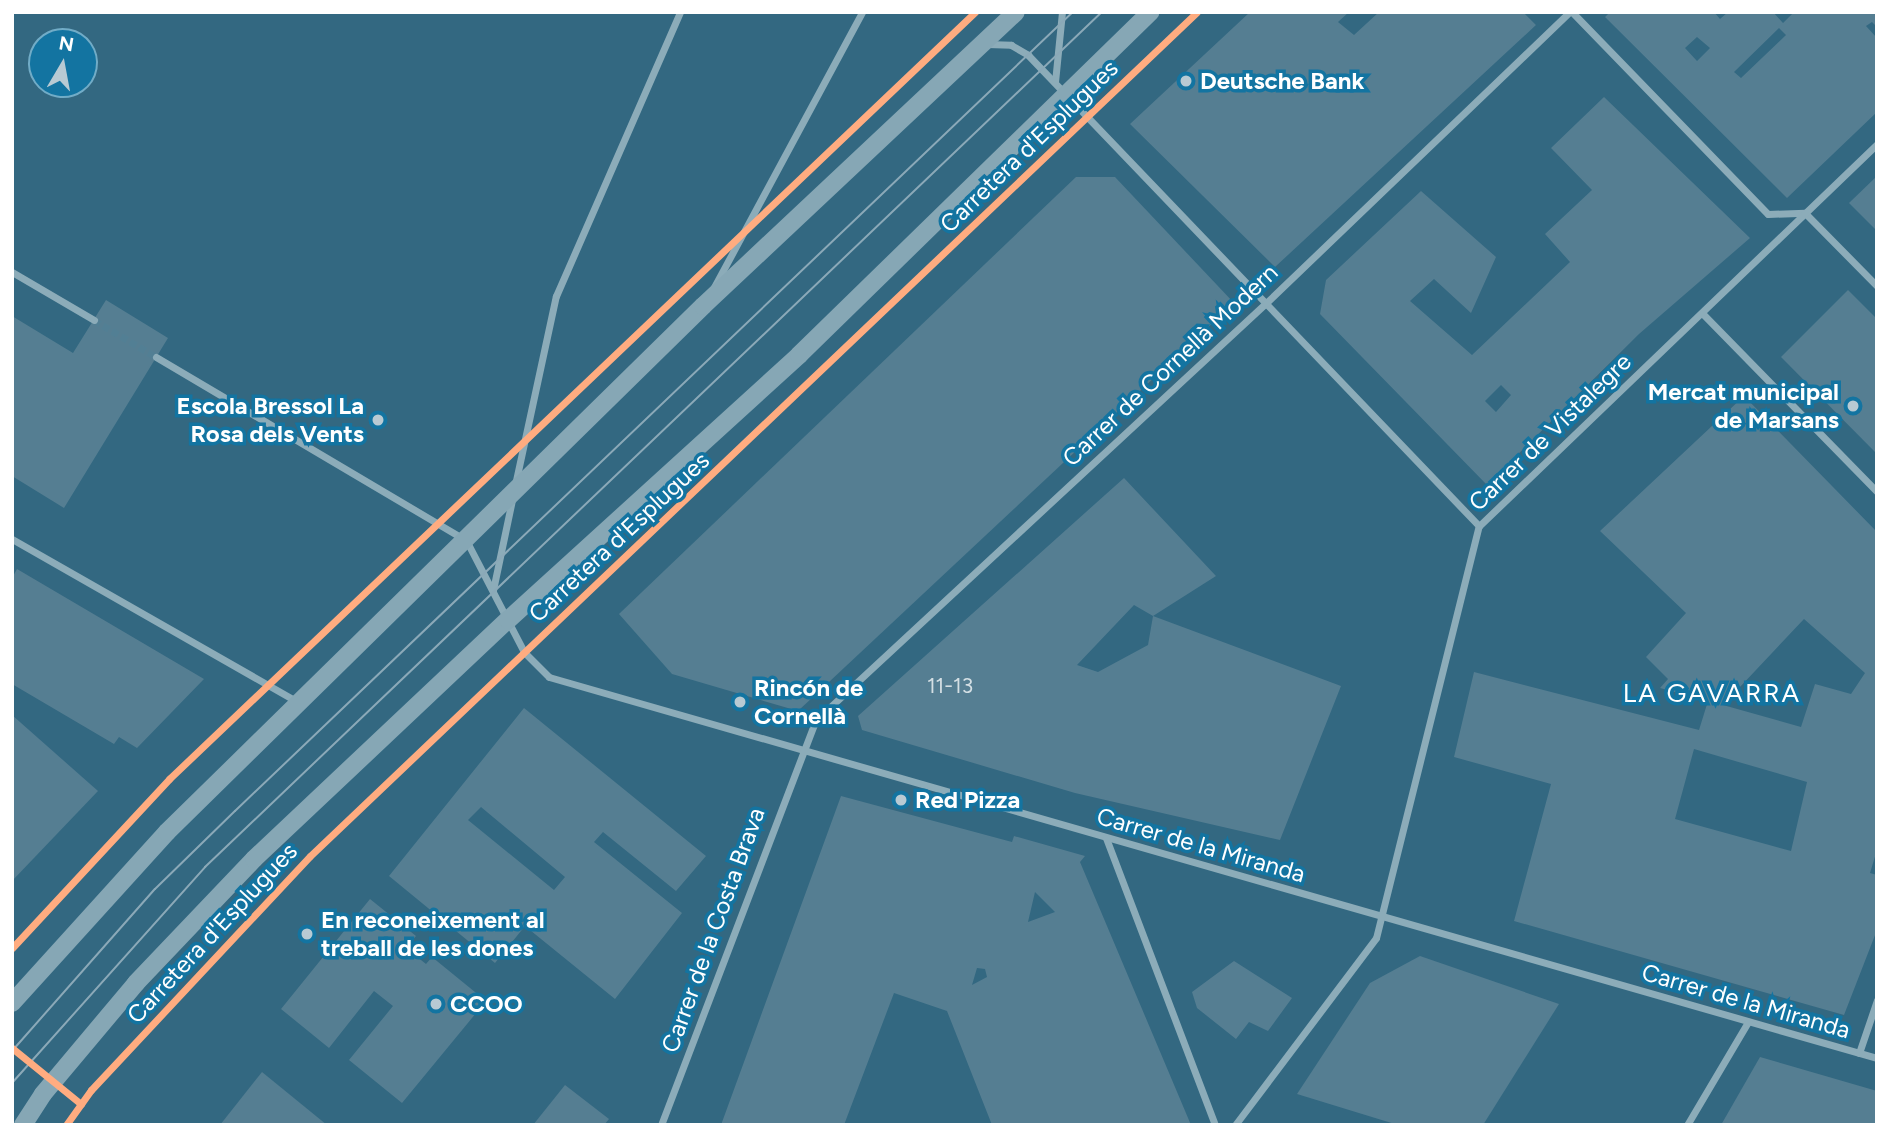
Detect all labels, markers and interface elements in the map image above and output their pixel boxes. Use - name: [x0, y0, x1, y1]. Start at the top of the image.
- north arrow: [28, 28, 98, 98]
- text: N: [57, 31, 76, 56]
- street label: Carretera d'Esplugues: [934, 54, 1124, 238]
- place label: Deutsche Bank: [1200, 67, 1364, 95]
- marker: Deutsche Bank: [1178, 73, 1194, 89]
- street label: Carrer de Cornellà Modern: [1057, 258, 1283, 472]
- street label: Carrer de Vistalegre: [1463, 347, 1637, 517]
- place label: Mercat municipal de Marsans: [1648, 378, 1839, 434]
- place label: Escola Bressol La Rosa dels Vents: [177, 392, 364, 448]
- marker: Mercat municipal de Marsans: [1845, 398, 1861, 414]
- marker: Escola Bressol La Rosa dels Vents: [370, 412, 386, 428]
- street label: Carretera d'Esplugues: [523, 446, 715, 628]
- house number: 11-13: [927, 673, 973, 699]
- place label: Rincón de Cornellà: [754, 674, 863, 730]
- district label: LA GAVARRA: [1624, 678, 1800, 710]
- marker: Rincón de Cornellà: [732, 694, 748, 710]
- place label: Red Pizza: [915, 786, 1020, 814]
- marker: Red Pizza: [893, 792, 909, 808]
- street label: Carrer de la Miranda: [1094, 801, 1308, 889]
- street label: Carrer de la Costa Brava: [655, 804, 771, 1056]
- street label: Carretera d'Esplugues: [121, 837, 303, 1029]
- place label: En reconeixement al treball de les dones: [321, 906, 545, 962]
- marker: En reconeixement al treball de les dones: [299, 926, 315, 942]
- street label: Carrer de la Miranda: [1639, 957, 1853, 1045]
- place label: CCOO: [450, 990, 523, 1018]
- marker: CCOO: [428, 996, 444, 1012]

